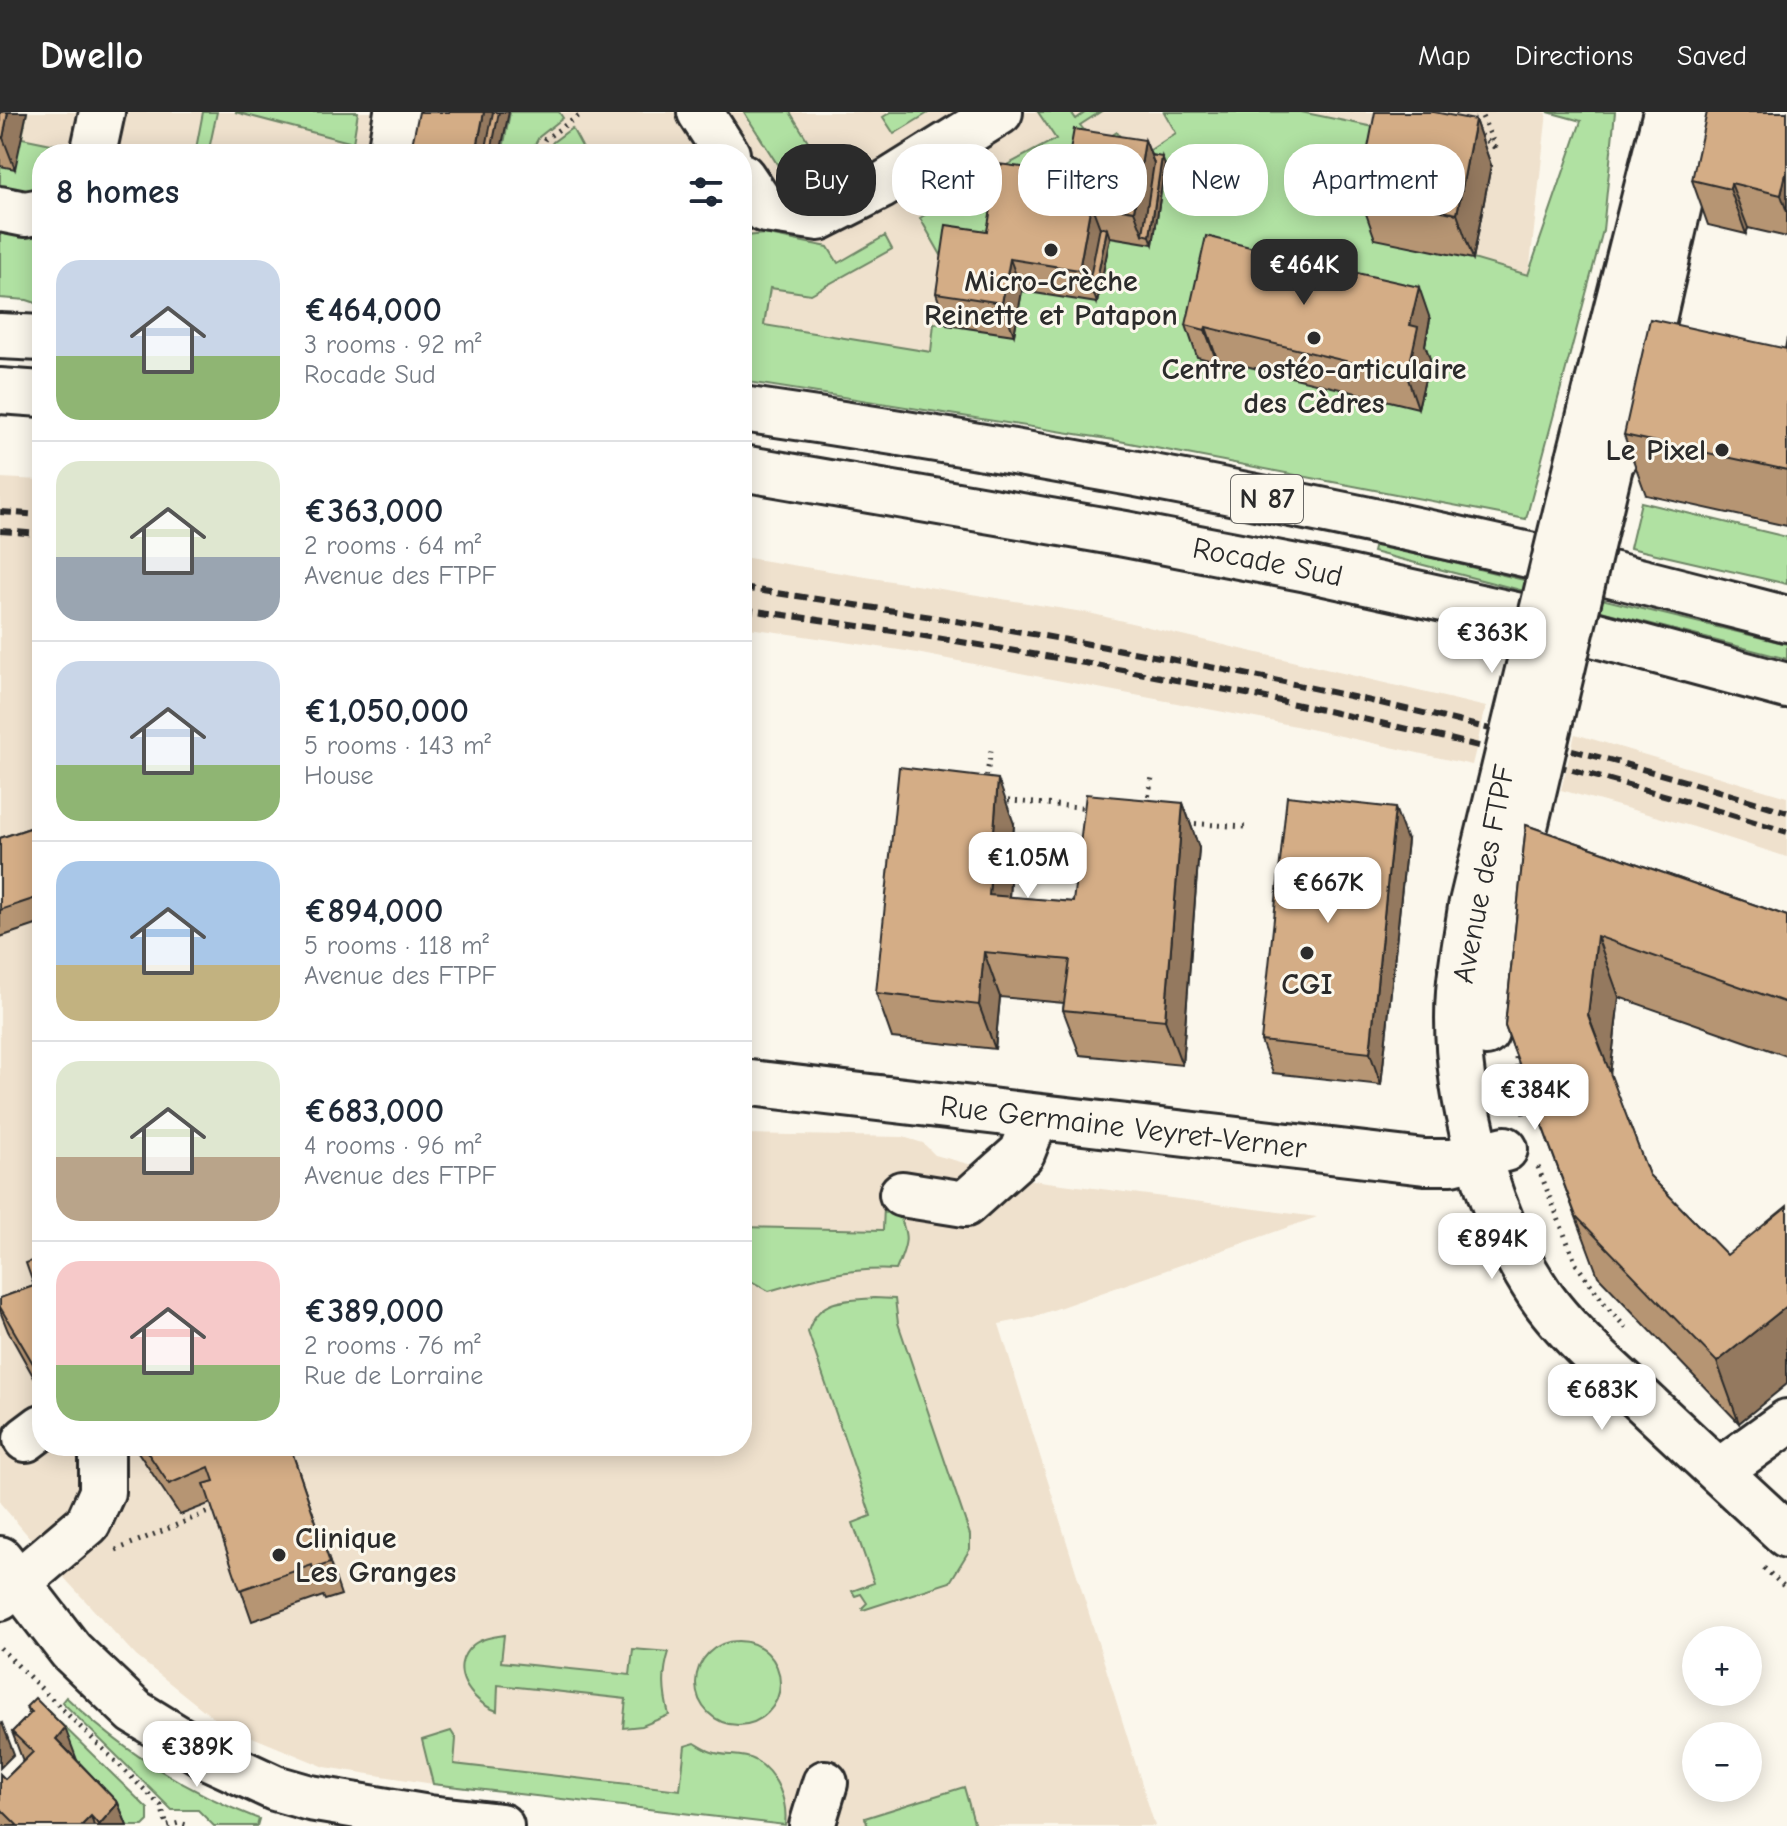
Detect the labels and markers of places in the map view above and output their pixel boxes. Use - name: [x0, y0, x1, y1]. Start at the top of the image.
- pin: €464K: [1248, 239, 1360, 307]
- marker: Micro-Crèche Reinette et Patapon: [1042, 241, 1060, 259]
- place label: Micro-Crèche Reinette et Patapon: [924, 264, 1178, 333]
- marker: Centre ostéo-articulaire des Cèdres: [1305, 329, 1323, 347]
- place label: Centre ostéo-articulaire des Cèdres: [1161, 352, 1467, 421]
- place label: Le Pixel: [1605, 433, 1706, 468]
- marker: Le Pixel: [1713, 441, 1731, 459]
- pin: €363K: [1436, 607, 1548, 675]
- pin: €1.05M: [963, 832, 1093, 900]
- pin: €667K: [1272, 857, 1384, 925]
- marker: CGI: [1298, 944, 1316, 962]
- place label: CGI: [1281, 967, 1333, 1002]
- pin: €384K: [1479, 1064, 1591, 1132]
- pin: €894K: [1436, 1213, 1548, 1281]
- pin: €683K: [1546, 1364, 1658, 1432]
- place label: Clinique Les Granges: [295, 1521, 456, 1590]
- marker: Clinique Les Granges: [270, 1546, 288, 1564]
- pin: €389K: [141, 1721, 253, 1789]

